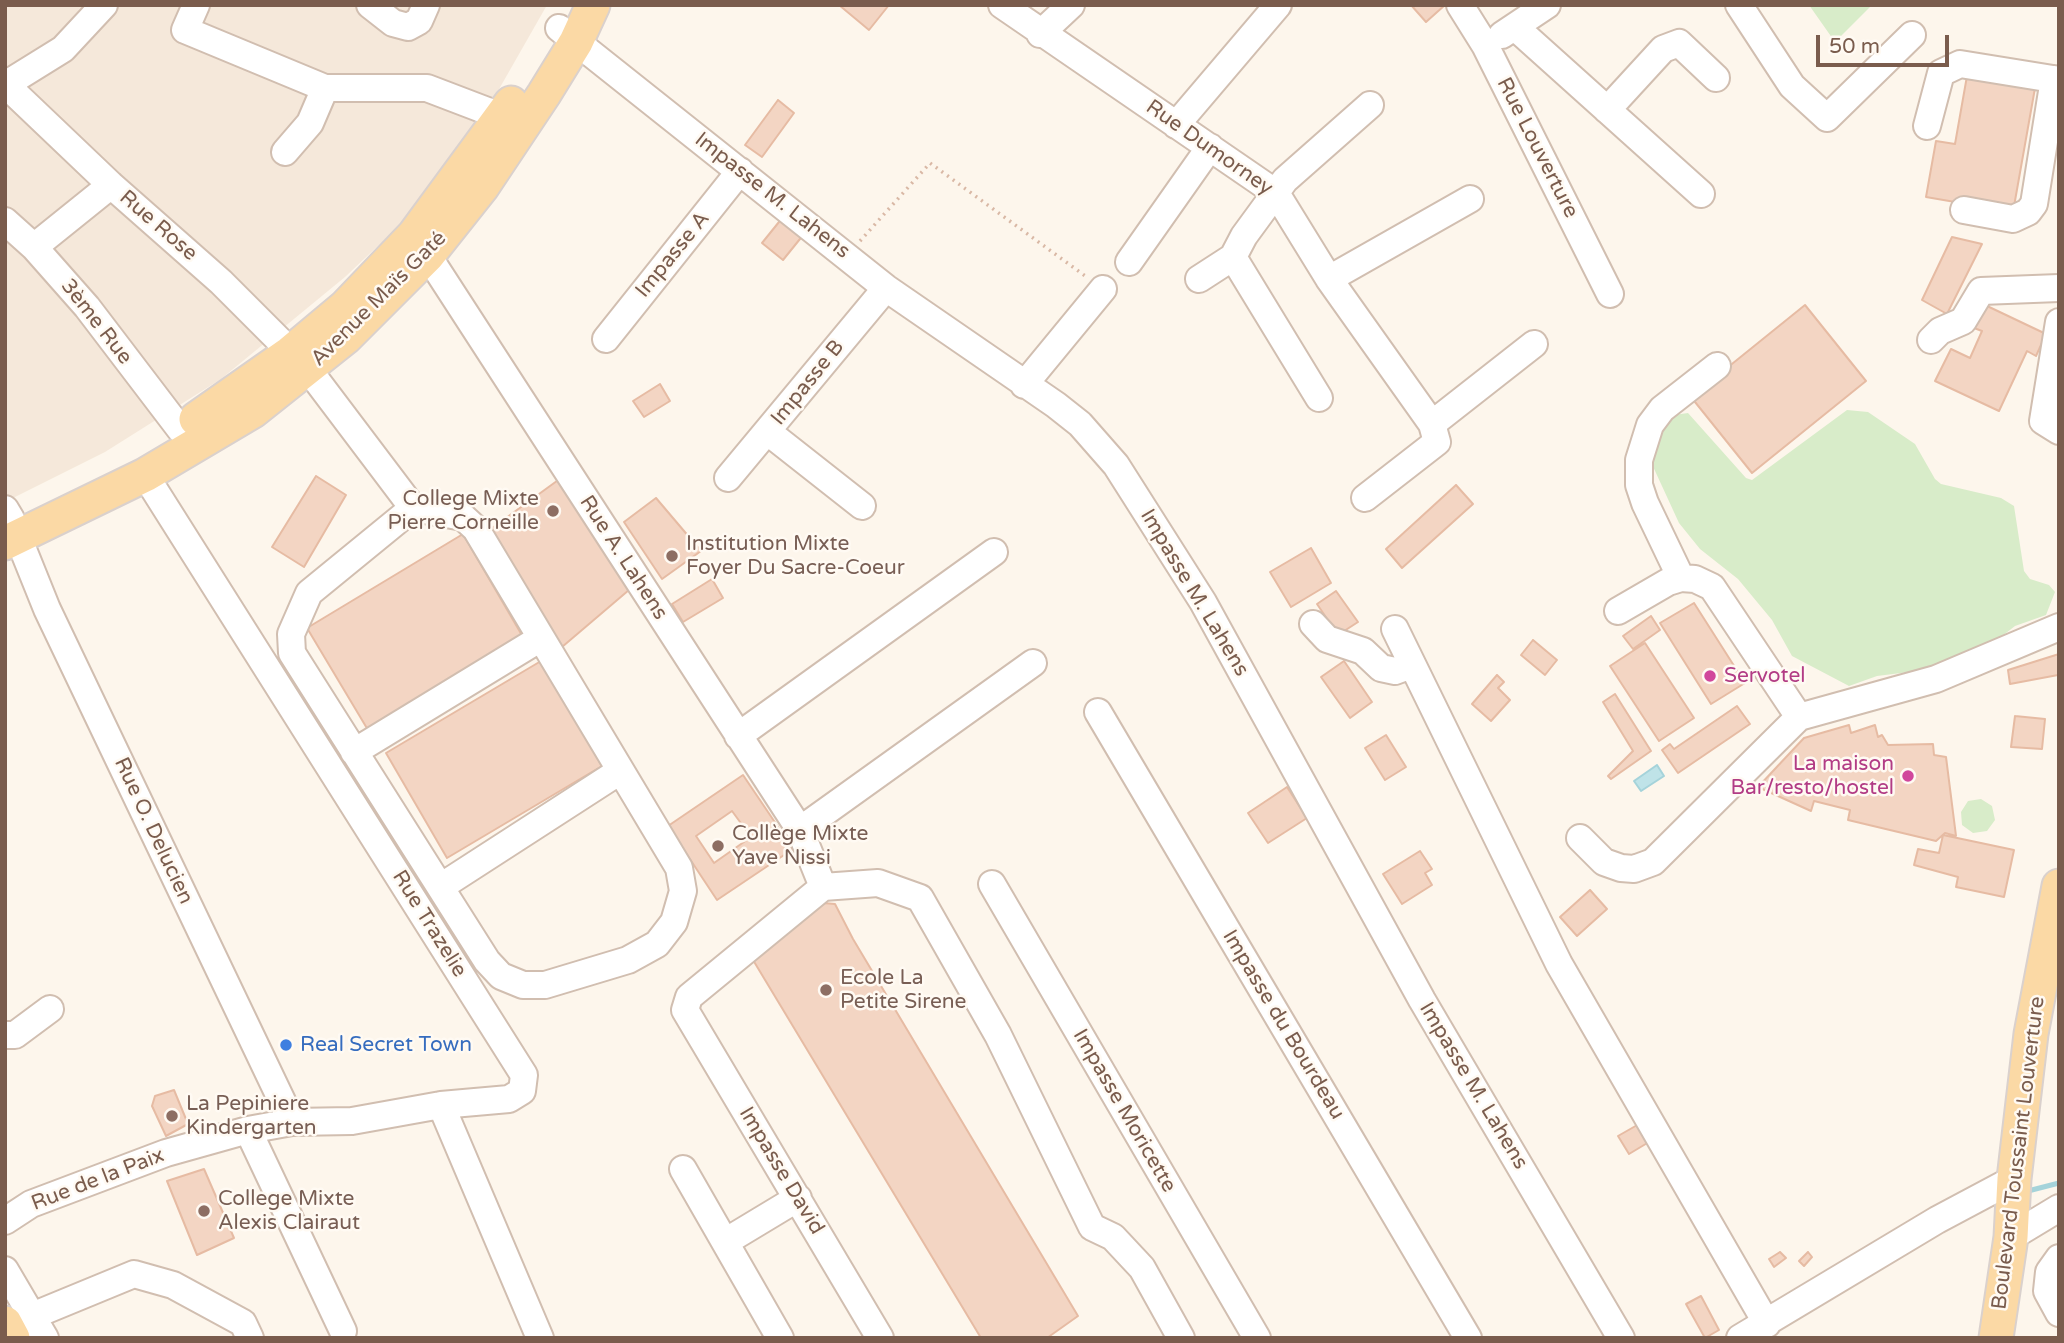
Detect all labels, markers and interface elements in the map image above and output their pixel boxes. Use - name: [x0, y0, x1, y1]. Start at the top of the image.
- scale bar: [1819, 21, 1952, 65]
- text: 50 m: [1829, 34, 1880, 59]
- street label: Rue Louverture: [1491, 74, 1583, 222]
- street label: Rue Dumorney: [1141, 95, 1277, 201]
- street label: Impasse M. Lahens: [689, 128, 855, 264]
- street label: Rue Rose: [114, 185, 202, 267]
- street label: Impasse A: [631, 207, 715, 303]
- street label: Avenue Maïs Gaté: [306, 226, 452, 372]
- street label: 3ème Rue: [55, 274, 137, 370]
- street label: Impasse B: [766, 335, 850, 431]
- place label: College Mixte Pierre Corneille: [388, 486, 539, 536]
- street label: Rue A. Lahens: [573, 491, 673, 625]
- marker: College Mixte Pierre Corneille: [545, 503, 561, 519]
- street label: Impasse M. Lahens: [1134, 505, 1254, 681]
- place label: Institution Mixte Foyer Du Sacre-Coeur: [686, 531, 905, 581]
- marker: Institution Mixte Foyer Du Sacre-Coeur: [664, 548, 680, 564]
- place label: Servotel: [1724, 663, 1806, 689]
- marker: Servotel: [1702, 668, 1718, 684]
- place label: La maison Bar/resto/hostel: [1731, 751, 1894, 801]
- street label: Rue O. Delucien: [108, 754, 198, 908]
- marker: La maison Bar/resto/hostel: [1900, 768, 1916, 784]
- place label: Collège Mixte Yave Nissi: [732, 821, 868, 871]
- marker: Collège Mixte Yave Nissi: [710, 838, 726, 854]
- street label: Rue Trazelie: [386, 866, 472, 982]
- street label: Impasse du Bourdeau: [1216, 926, 1350, 1124]
- place label: Ecole La Petite Sirene: [840, 965, 966, 1015]
- marker: Ecole La Petite Sirene: [818, 982, 834, 998]
- street label: Boulevard Toussaint Louverture: [1987, 995, 2051, 1311]
- street label: Impasse M. Lahens: [1413, 998, 1533, 1174]
- street label: Impasse Moricette: [1067, 1025, 1181, 1197]
- place label: Real Secret Town: [300, 1032, 472, 1058]
- marker: Real Secret Town: [278, 1037, 294, 1053]
- place label: La Pepiniere Kindergarten: [186, 1091, 317, 1141]
- street label: Impasse David: [733, 1103, 829, 1239]
- marker: La Pepiniere Kindergarten: [164, 1108, 180, 1124]
- street label: Rue de la Paix: [28, 1143, 168, 1217]
- place label: College Mixte Alexis Clairaut: [218, 1186, 360, 1236]
- marker: College Mixte Alexis Clairaut: [196, 1203, 212, 1219]

